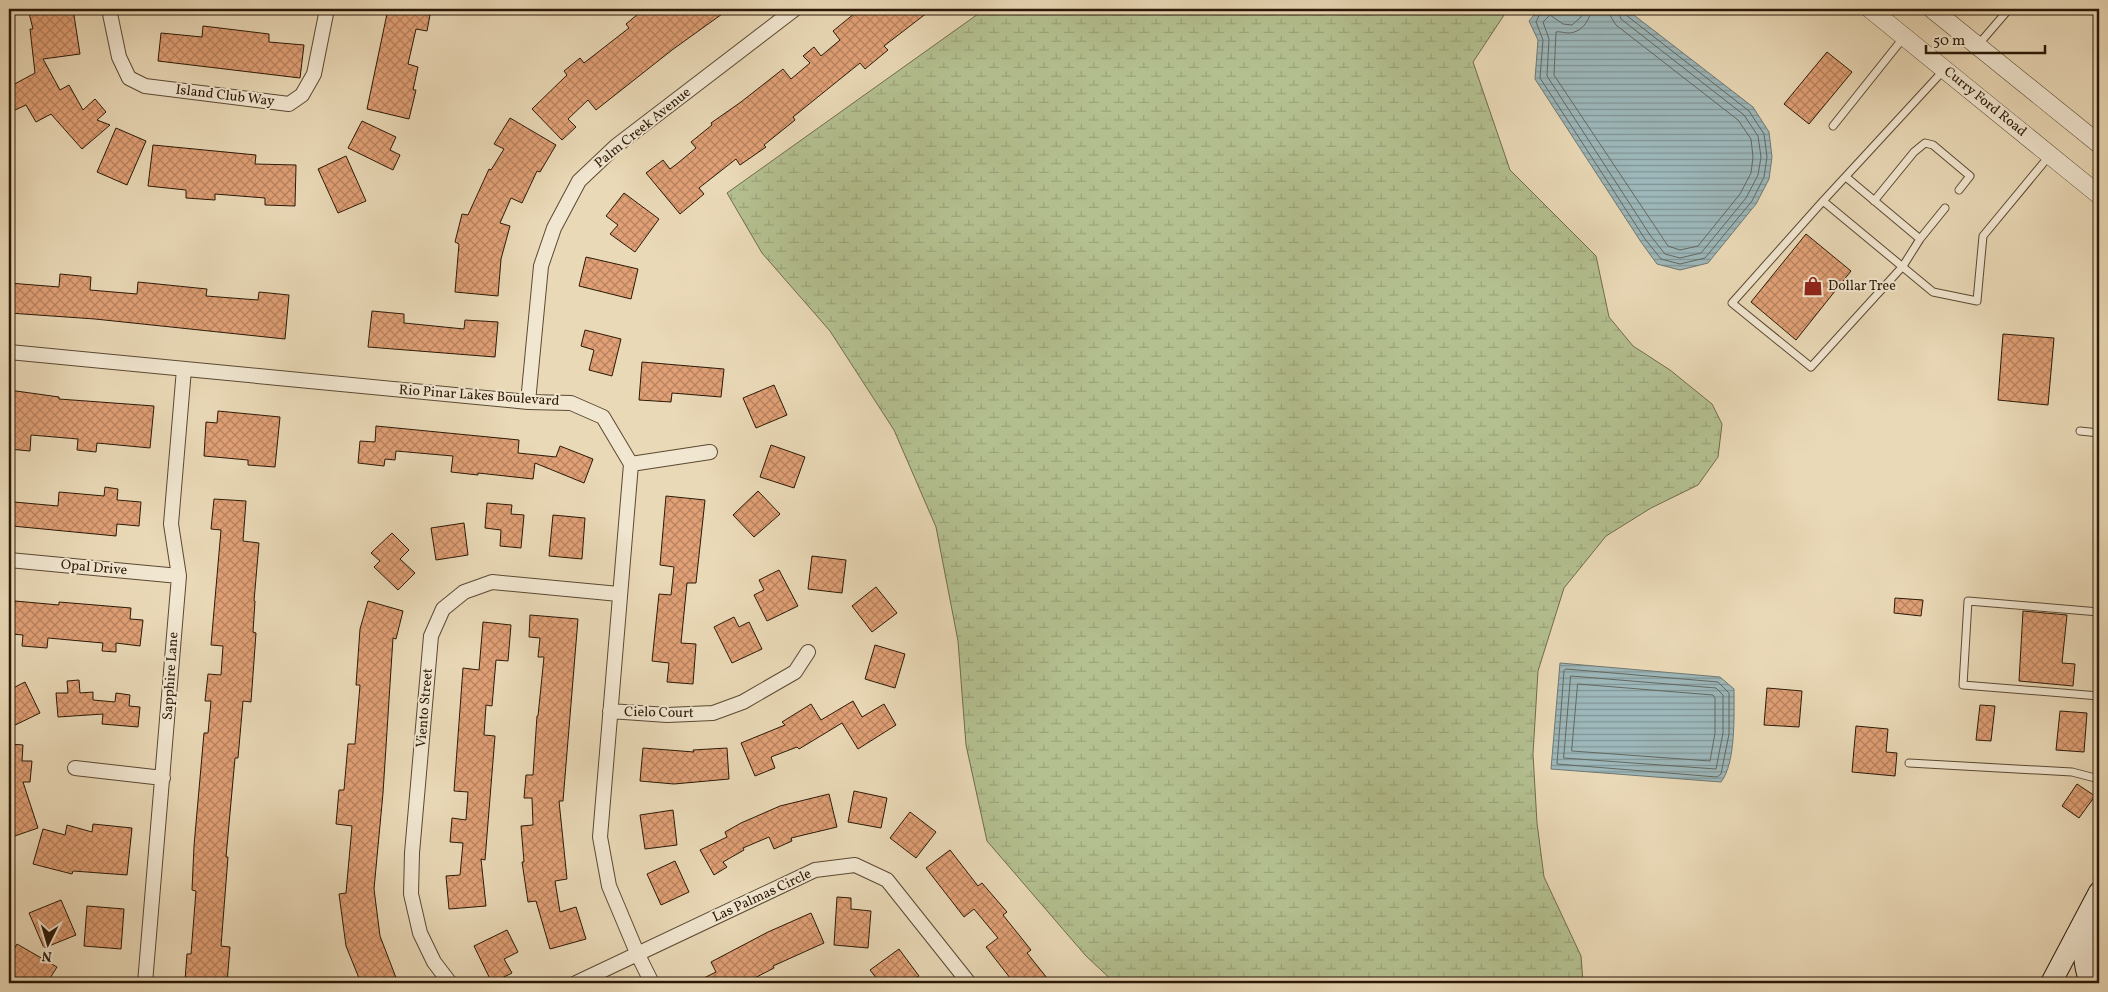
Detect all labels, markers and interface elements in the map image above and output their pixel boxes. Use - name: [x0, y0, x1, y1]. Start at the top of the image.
- scale bar: [1926, 22, 2044, 54]
- text: 50 m: [1933, 31, 1965, 52]
- street label: Curry Ford Road: [1940, 63, 2030, 141]
- street label: Island Club Way: [174, 81, 276, 112]
- street label: Palm Creek Avenue: [591, 83, 695, 173]
- shop icon: Dollar Tree: [1802, 275, 1824, 297]
- place label: Dollar Tree: [1828, 277, 1896, 296]
- street label: Rio Pinar Lakes Boulevard: [398, 381, 560, 411]
- street label: Opal Drive: [60, 556, 128, 580]
- street label: Sapphire Lane: [158, 631, 184, 721]
- street label: Viento Street: [412, 667, 438, 749]
- street label: Cielo Court: [624, 703, 694, 723]
- street label: Las Palmas Circle: [709, 865, 815, 927]
- north arrow: [22, 920, 72, 970]
- text: N: [41, 946, 53, 965]

